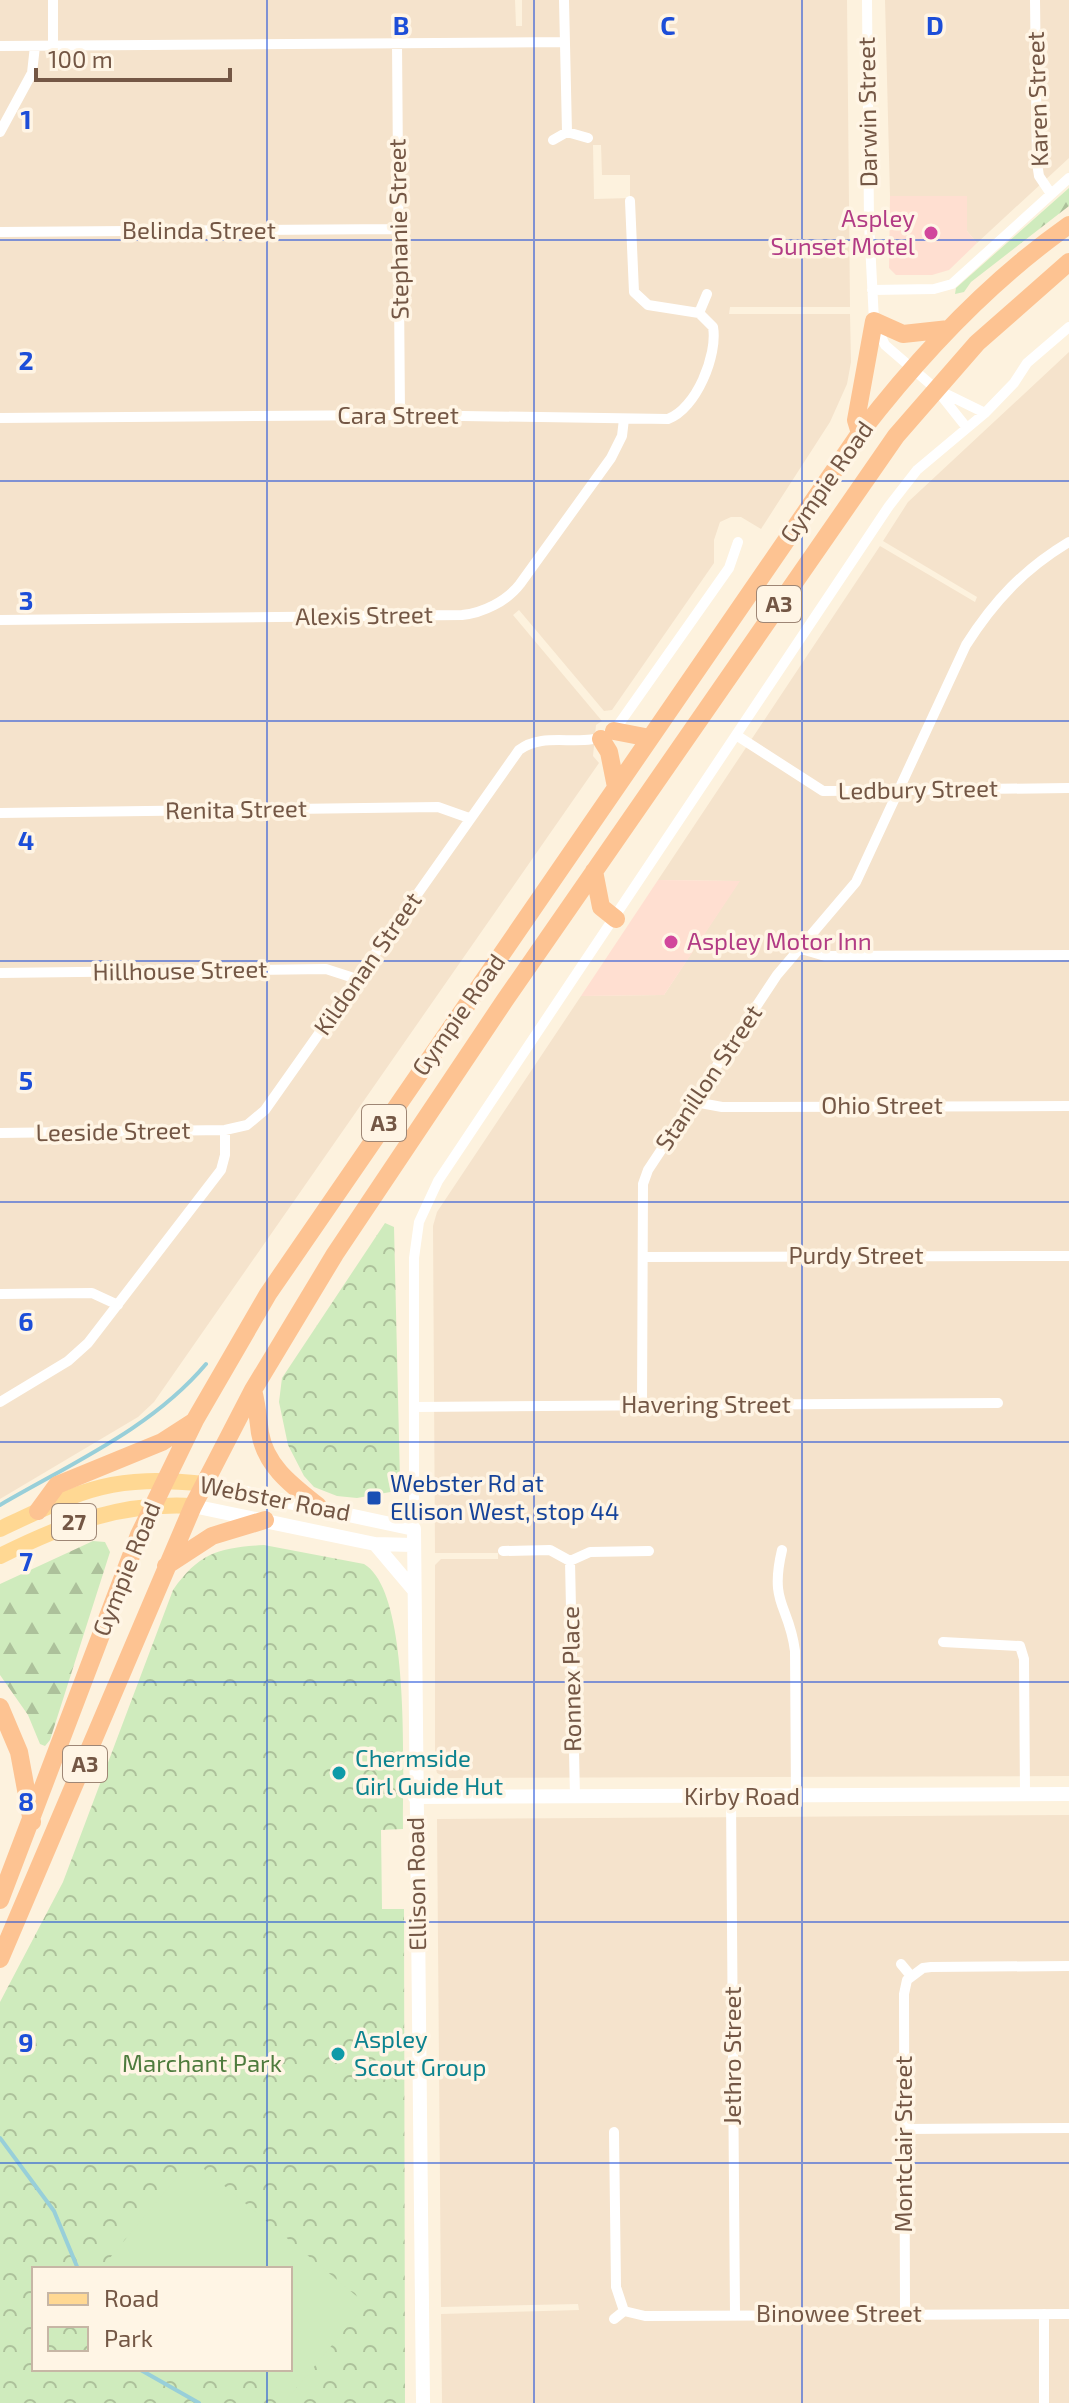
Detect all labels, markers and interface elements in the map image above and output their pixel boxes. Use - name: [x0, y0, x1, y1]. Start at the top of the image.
- text: B: [393, 9, 409, 40]
- text: C: [660, 9, 676, 40]
- text: D: [926, 9, 944, 40]
- street label: Karen Street: [1020, 31, 1053, 167]
- scale bar: [36, 32, 230, 82]
- street label: Darwin Street: [851, 37, 882, 188]
- text: 100 m: [48, 44, 113, 73]
- text: 1: [20, 103, 32, 134]
- street label: Stephanie Street: [381, 138, 414, 320]
- place label: Aspley Sunset Motel: [771, 203, 915, 260]
- street label: Belinda Street: [122, 215, 276, 244]
- marker: Aspley Sunset Motel: [922, 224, 940, 242]
- text: 2: [18, 344, 34, 375]
- street label: Cara Street: [337, 400, 459, 429]
- street label: Gympie Road: [773, 415, 878, 548]
- text: 3: [19, 584, 33, 615]
- road number: A3: [757, 586, 801, 622]
- street label: Alexis Street: [295, 599, 433, 630]
- street label: Ledbury Street: [838, 773, 998, 804]
- street label: Renita Street: [165, 793, 307, 824]
- text: 4: [18, 824, 34, 855]
- street label: Kildonan Street: [307, 886, 427, 1040]
- place label: Aspley Motor Inn: [687, 926, 872, 955]
- marker: Aspley Motor Inn: [662, 933, 680, 951]
- street label: Gympie Road: [405, 948, 510, 1081]
- street label: Hillhouse Street: [92, 953, 268, 986]
- street label: Stanillon Street: [648, 999, 767, 1155]
- text: 5: [19, 1064, 33, 1095]
- street label: Ohio Street: [821, 1090, 943, 1119]
- road number: A3: [362, 1105, 406, 1141]
- street label: Leeside Street: [35, 1115, 191, 1146]
- street label: Purdy Street: [788, 1240, 924, 1269]
- text: 6: [18, 1305, 34, 1336]
- street label: Havering Street: [621, 1389, 791, 1418]
- place label: Webster Rd at Ellison West, stop 44: [390, 1468, 620, 1525]
- street label: Webster Road: [197, 1469, 353, 1526]
- marker: Webster Rd at Ellison West, stop 44: [365, 1489, 383, 1507]
- street label: Gympie Road: [86, 1497, 166, 1640]
- road number: 27: [52, 1504, 96, 1540]
- text: 7: [19, 1545, 33, 1576]
- street label: Ronnex Place: [555, 1606, 586, 1752]
- place label: Chermside Girl Guide Hut: [355, 1743, 503, 1800]
- road number: A3: [63, 1746, 107, 1782]
- marker: Chermside Girl Guide Hut: [330, 1764, 348, 1782]
- street label: Kirby Road: [684, 1781, 800, 1810]
- text: 8: [18, 1785, 34, 1816]
- street label: Ellison Road: [400, 1817, 431, 1951]
- street label: Jethro Street: [717, 1986, 746, 2126]
- place label: Aspley Scout Group: [354, 2024, 486, 2081]
- text: 9: [18, 2026, 34, 2057]
- marker: Aspley Scout Group: [329, 2045, 347, 2063]
- park label: Marchant Park: [122, 2048, 282, 2077]
- street label: Montclair Street: [888, 2056, 917, 2232]
- legend: [32, 2267, 292, 2371]
- text: Road: [104, 2283, 159, 2312]
- street label: Binowee Street: [756, 2298, 922, 2327]
- text: Park: [104, 2323, 153, 2352]

